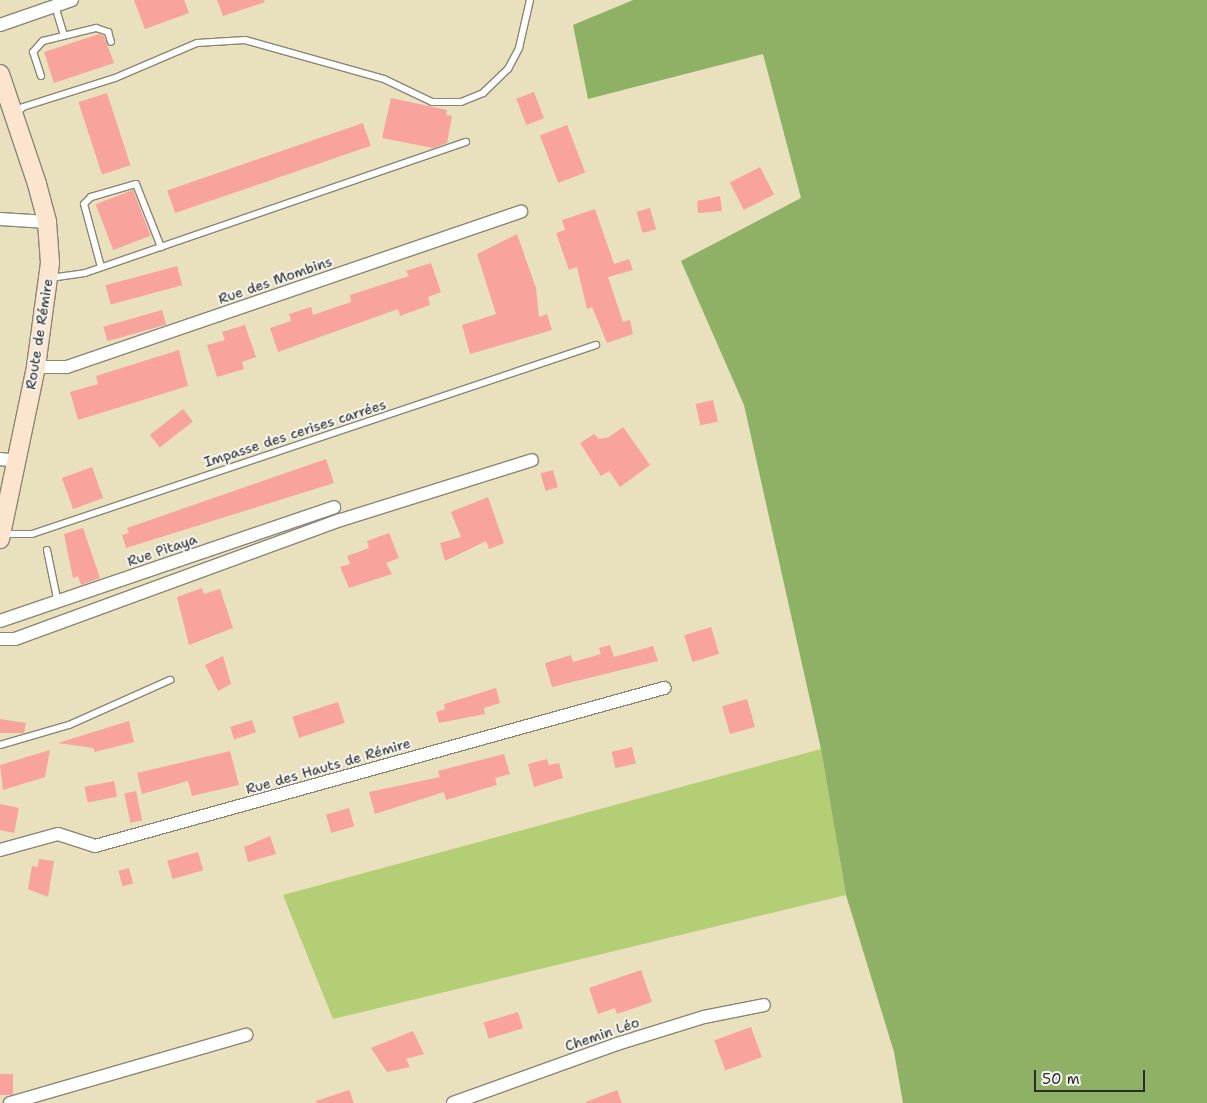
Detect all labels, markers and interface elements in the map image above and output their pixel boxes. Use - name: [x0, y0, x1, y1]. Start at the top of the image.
- street label: Rue des Mombins: [216, 253, 334, 307]
- street label: Route de Rémire: [22, 277, 56, 391]
- street label: Impasse des cerises carrées: [202, 396, 388, 470]
- street label: Rue Pitaya: [125, 530, 199, 570]
- street label: Rue des Hauts de Rémire: [244, 734, 412, 798]
- street label: Chemin Léo: [563, 1013, 641, 1055]
- scale bar: [1037, 1060, 1148, 1092]
- text: 50 m: [1042, 1069, 1080, 1089]

